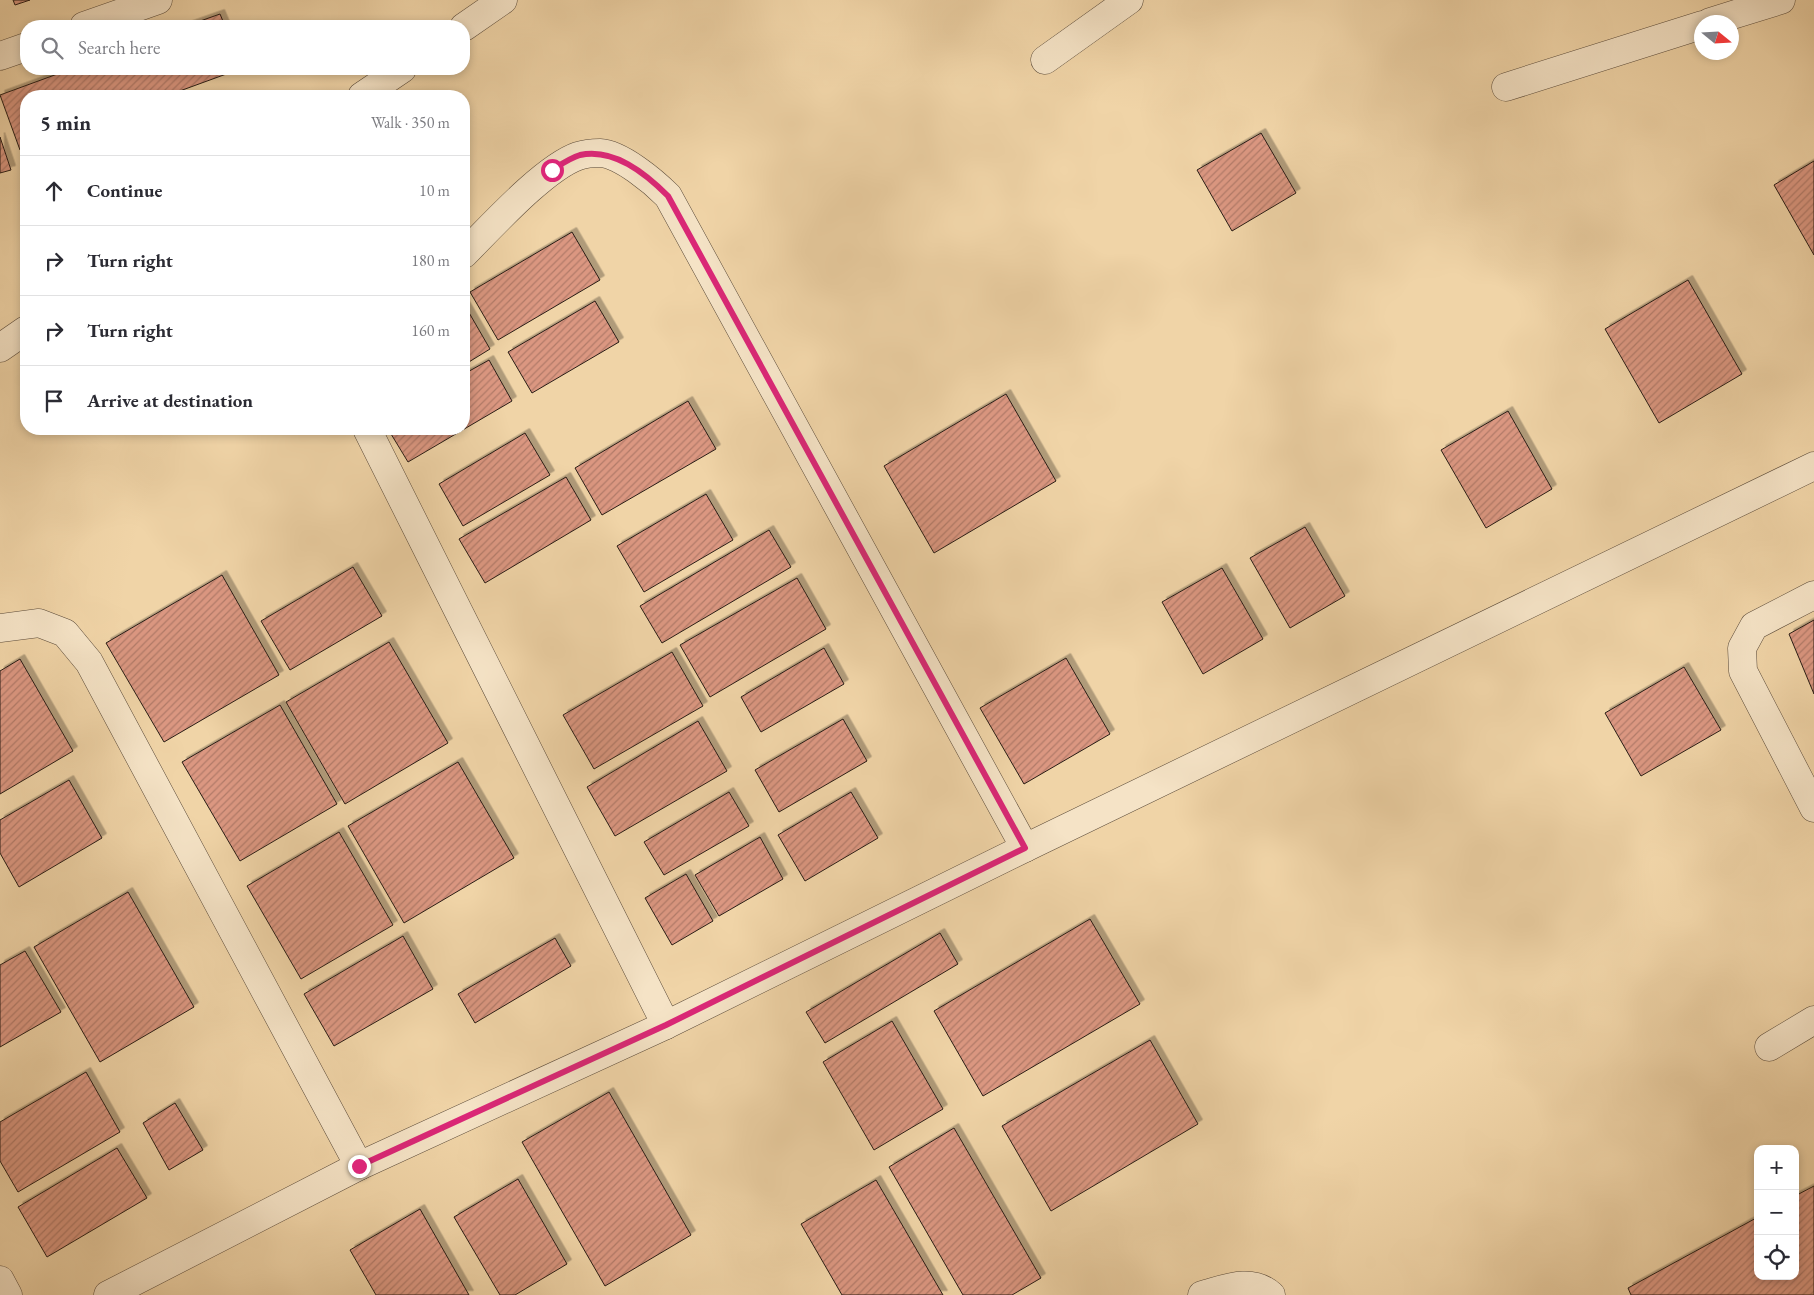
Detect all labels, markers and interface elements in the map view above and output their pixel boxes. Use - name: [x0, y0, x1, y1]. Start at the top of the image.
- north arrow: [1694, 15, 1739, 60]
- search box: [20, 20, 470, 75]
- icon: search: [38, 34, 66, 62]
- text: Search here: [78, 35, 160, 60]
- text: 5 min: [40, 109, 91, 136]
- text: Walk · 350 m: [371, 112, 450, 133]
- route start: [541, 159, 564, 182]
- icon: ahead: [40, 177, 68, 205]
- text: Continue: [87, 178, 162, 203]
- text: 10 m: [419, 180, 450, 201]
- icon: right: [40, 247, 68, 275]
- text: Turn right: [87, 248, 173, 273]
- text: 180 m: [411, 250, 450, 271]
- icon: right: [40, 317, 68, 345]
- text: Turn right: [87, 318, 173, 343]
- text: 160 m: [411, 320, 450, 341]
- icon: arrive: [40, 387, 68, 415]
- text: Arrive at destination: [87, 388, 253, 413]
- map controls: [1754, 1145, 1799, 1280]
- button: +: [1754, 1145, 1799, 1190]
- route end: [348, 1155, 371, 1178]
- button: −: [1754, 1190, 1799, 1235]
- button: locate: [1754, 1235, 1799, 1280]

